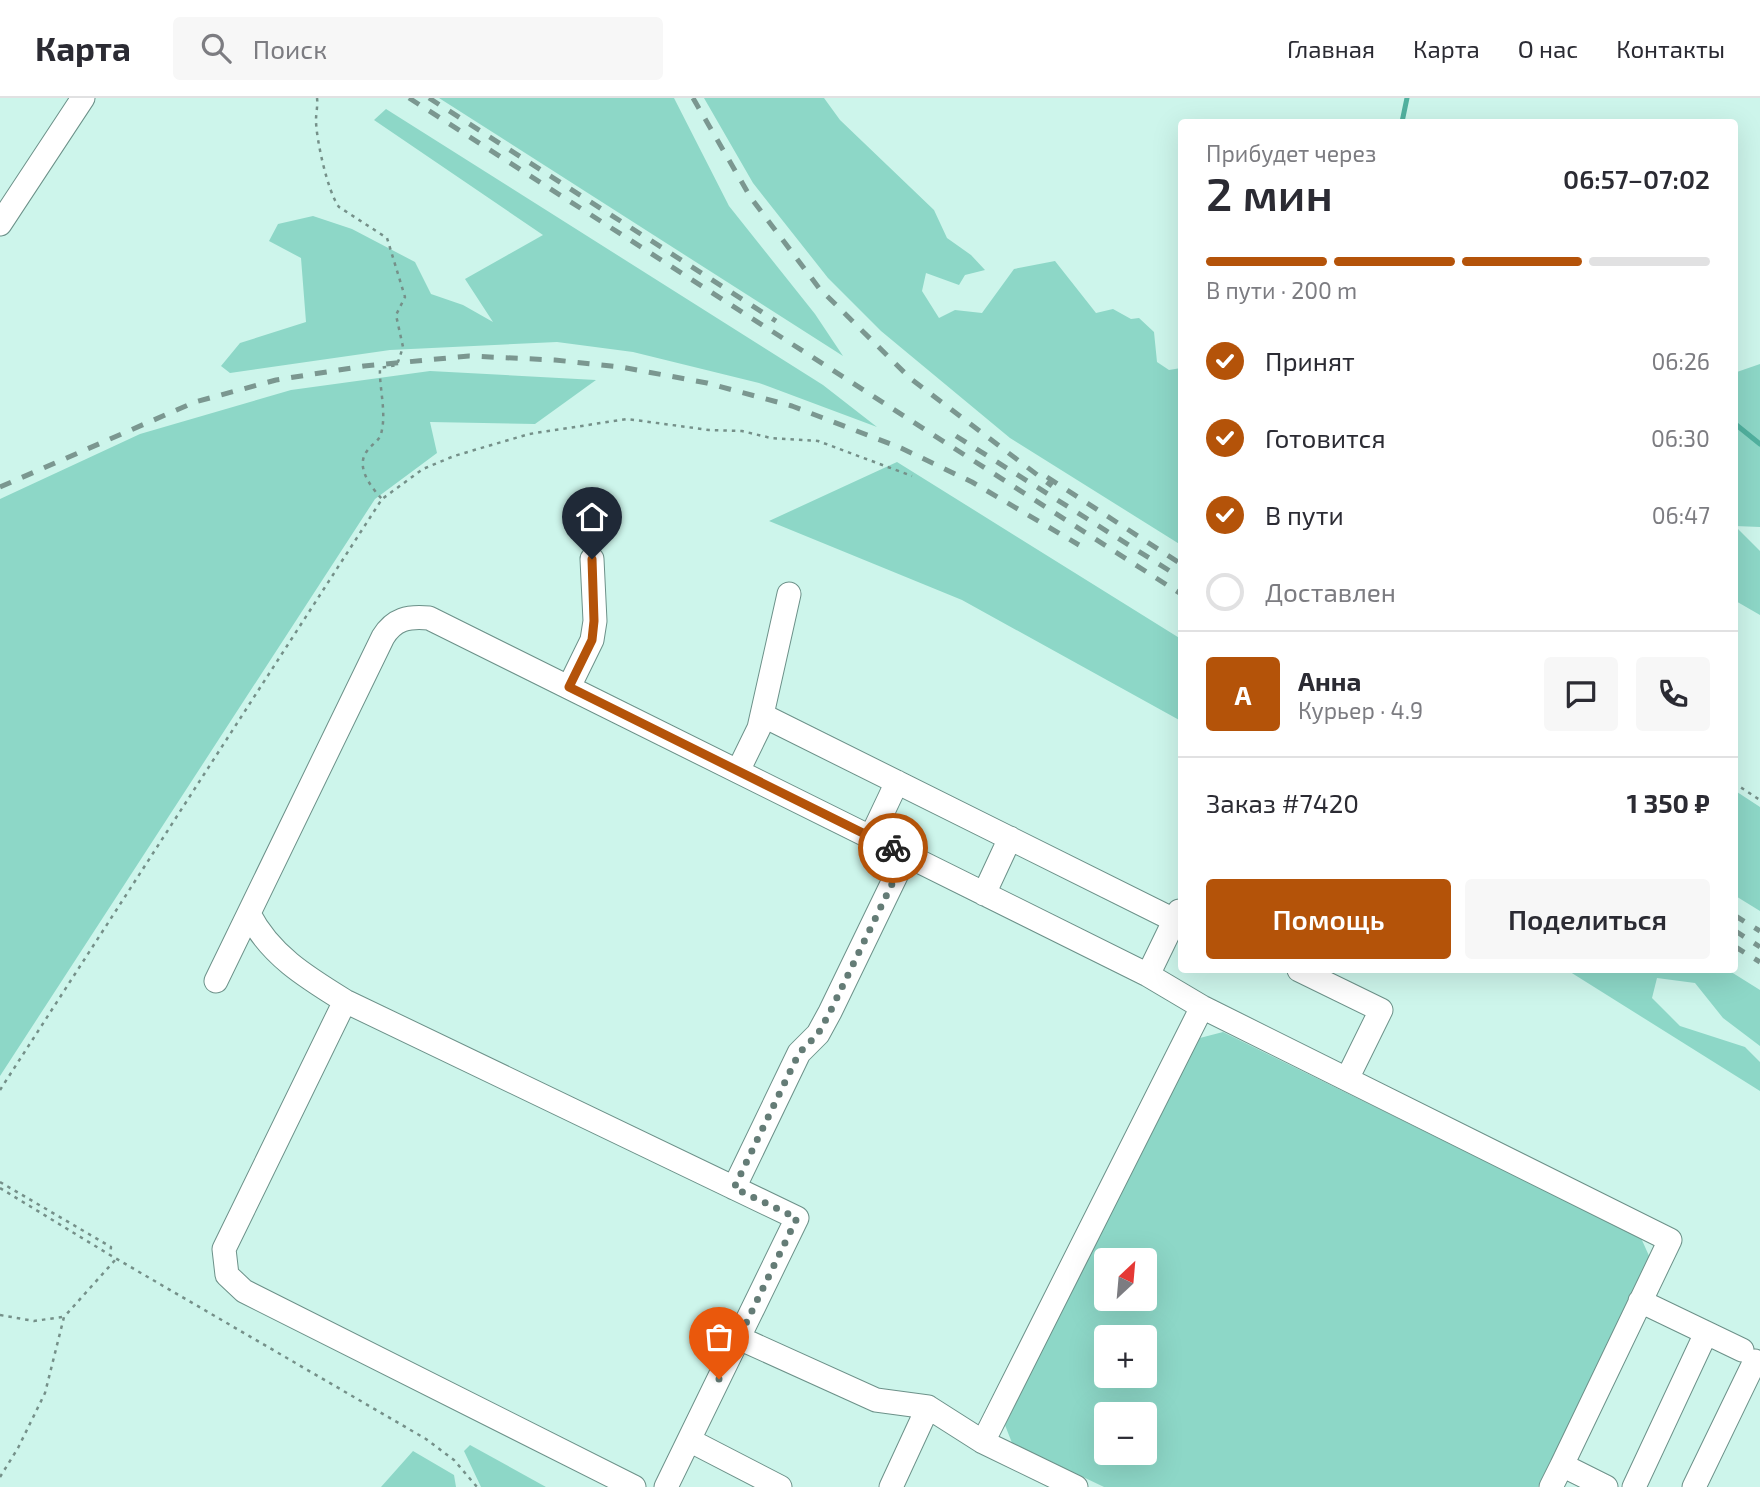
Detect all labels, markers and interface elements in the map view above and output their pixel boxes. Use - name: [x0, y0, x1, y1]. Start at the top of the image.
- search box: [173, 17, 663, 80]
- text: Карта: [35, 28, 131, 68]
- icon: search: [197, 29, 235, 67]
- text: Поиск: [253, 33, 327, 64]
- text: Главная: [1287, 34, 1375, 63]
- text: Карта: [1413, 34, 1480, 63]
- text: О нас: [1518, 34, 1578, 63]
- text: Контакты: [1616, 34, 1725, 63]
- text: Прибудет через: [1206, 139, 1376, 167]
- text: 06:57–07:02: [1563, 163, 1710, 194]
- text: 2 мин: [1206, 165, 1333, 220]
- text: В пути · 200 m: [1206, 276, 1357, 304]
- icon: check: [1206, 342, 1244, 380]
- text: Принят: [1265, 345, 1355, 376]
- text: 06:26: [1651, 347, 1710, 375]
- icon: check: [1206, 419, 1244, 457]
- text: Готовится: [1265, 422, 1386, 453]
- text: 06:30: [1651, 424, 1710, 452]
- pin: [562, 487, 622, 559]
- icon: check: [1206, 496, 1244, 534]
- icon: home: [573, 498, 611, 536]
- text: В пути: [1265, 499, 1344, 530]
- text: 06:47: [1652, 501, 1710, 529]
- text: Доставлен: [1265, 576, 1396, 607]
- button: chat: [1544, 657, 1618, 731]
- button: phone: [1636, 657, 1710, 731]
- text: Анна: [1298, 665, 1361, 696]
- text: А: [1235, 679, 1251, 710]
- text: Курьер · 4.9: [1298, 696, 1423, 724]
- text: Заказ #7420: [1206, 787, 1359, 818]
- text: 1 350 ₽: [1627, 787, 1710, 818]
- courier: [858, 813, 928, 883]
- icon: bike: [874, 829, 912, 867]
- button: Помощь: [1206, 879, 1451, 959]
- button: Поделиться: [1465, 879, 1710, 959]
- north arrow: [1094, 1248, 1157, 1311]
- map controls: [1094, 1248, 1157, 1465]
- pin: [689, 1307, 749, 1379]
- icon: bag: [700, 1318, 738, 1356]
- button: +: [1094, 1325, 1157, 1388]
- button: −: [1094, 1402, 1157, 1465]

